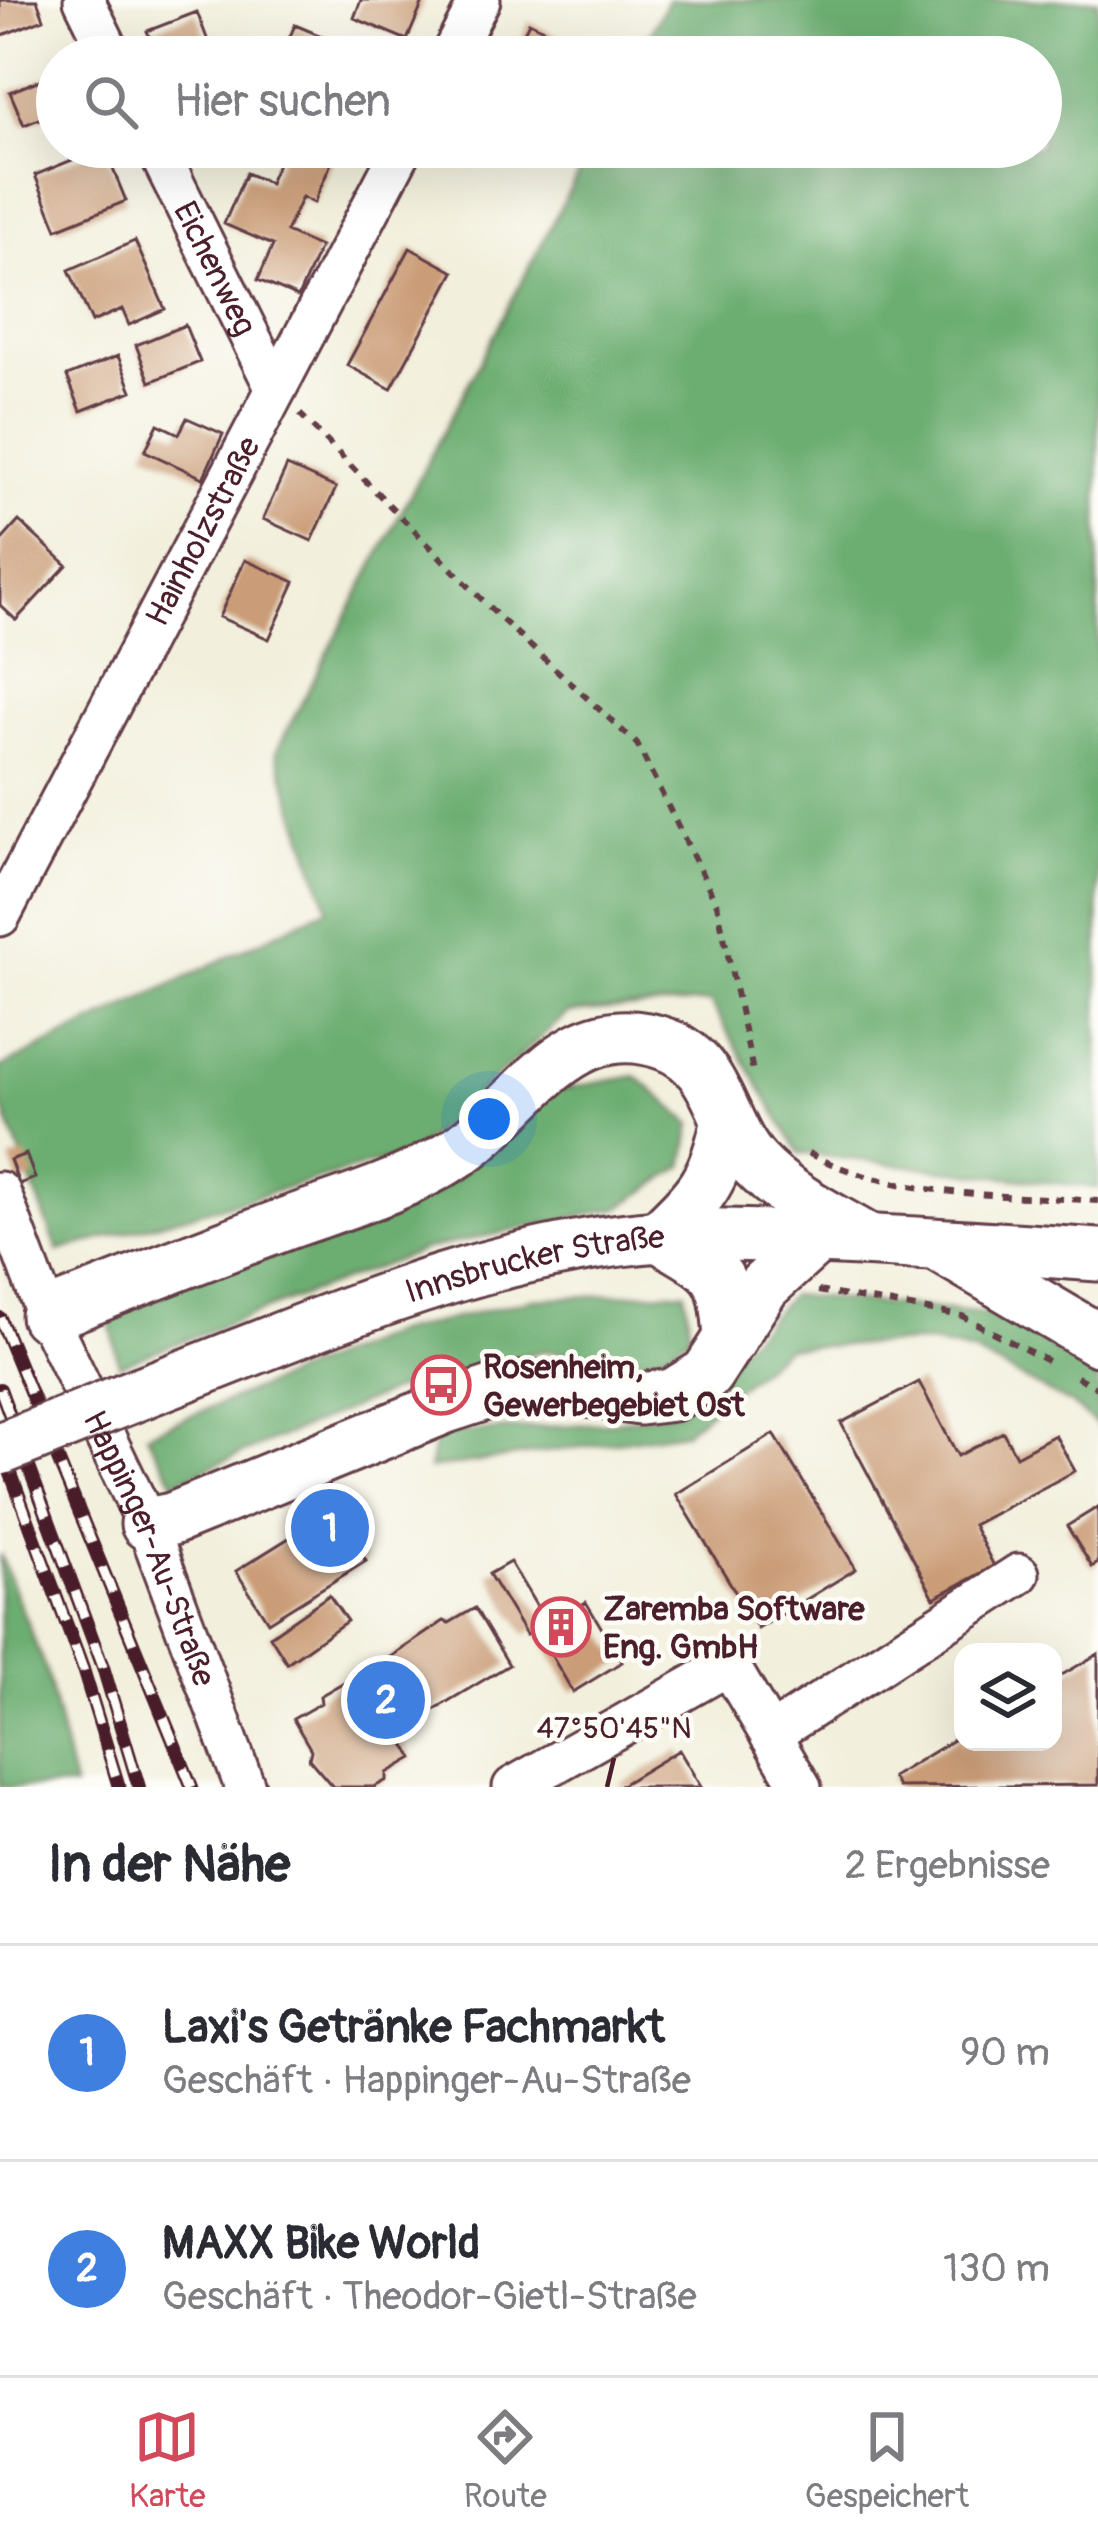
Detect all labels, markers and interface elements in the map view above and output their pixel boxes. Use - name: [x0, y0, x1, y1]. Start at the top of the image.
- search box: [36, 36, 1062, 168]
- icon: search: [78, 69, 144, 135]
- text: Hier suchen: [174, 74, 391, 130]
- street label: Eichenweg: [164, 195, 265, 343]
- street label: Hainholzstraße: [137, 430, 270, 633]
- your location: [459, 1089, 519, 1149]
- street label: Innsbrucker Straße: [400, 1217, 666, 1313]
- place label: Rosenheim, Gewerbegebiet Ost: [483, 1347, 745, 1426]
- bus stop icon: Rosenheim, Gewerbegebiet Ost: [410, 1354, 472, 1416]
- street label: Happinger-Au-Straße: [73, 1404, 225, 1692]
- pin: 1: [291, 1483, 369, 1573]
- place label: Zaremba Software Eng. GmbH: [603, 1589, 865, 1668]
- building icon: Zaremba Software Eng. GmbH: [530, 1596, 592, 1658]
- map controls: [954, 1643, 1062, 1751]
- button: layers: [954, 1643, 1062, 1751]
- pin: 2: [347, 1655, 425, 1745]
- text: 47°50'45"N: [536, 1710, 692, 1747]
- text: In der Nähe: [48, 1833, 290, 1897]
- text: 2 Ergebnisse: [844, 1841, 1050, 1890]
- text: Laxi's Getränke Fachmarkt: [162, 2000, 665, 2056]
- text: 1: [79, 2028, 95, 2077]
- text: 90 m: [960, 2028, 1050, 2077]
- text: Geschäft · Happinger-Au-Straße: [162, 2056, 691, 2105]
- text: MAXX Bike World: [162, 2216, 480, 2272]
- text: 2: [76, 2244, 98, 2293]
- text: 130 m: [943, 2244, 1050, 2293]
- text: Geschäft · Theodor-Gietl-Straße: [162, 2272, 697, 2321]
- tab: Karte: [129, 2404, 206, 2517]
- tab: Route: [464, 2404, 547, 2517]
- tab: Gespeichert: [805, 2404, 969, 2517]

